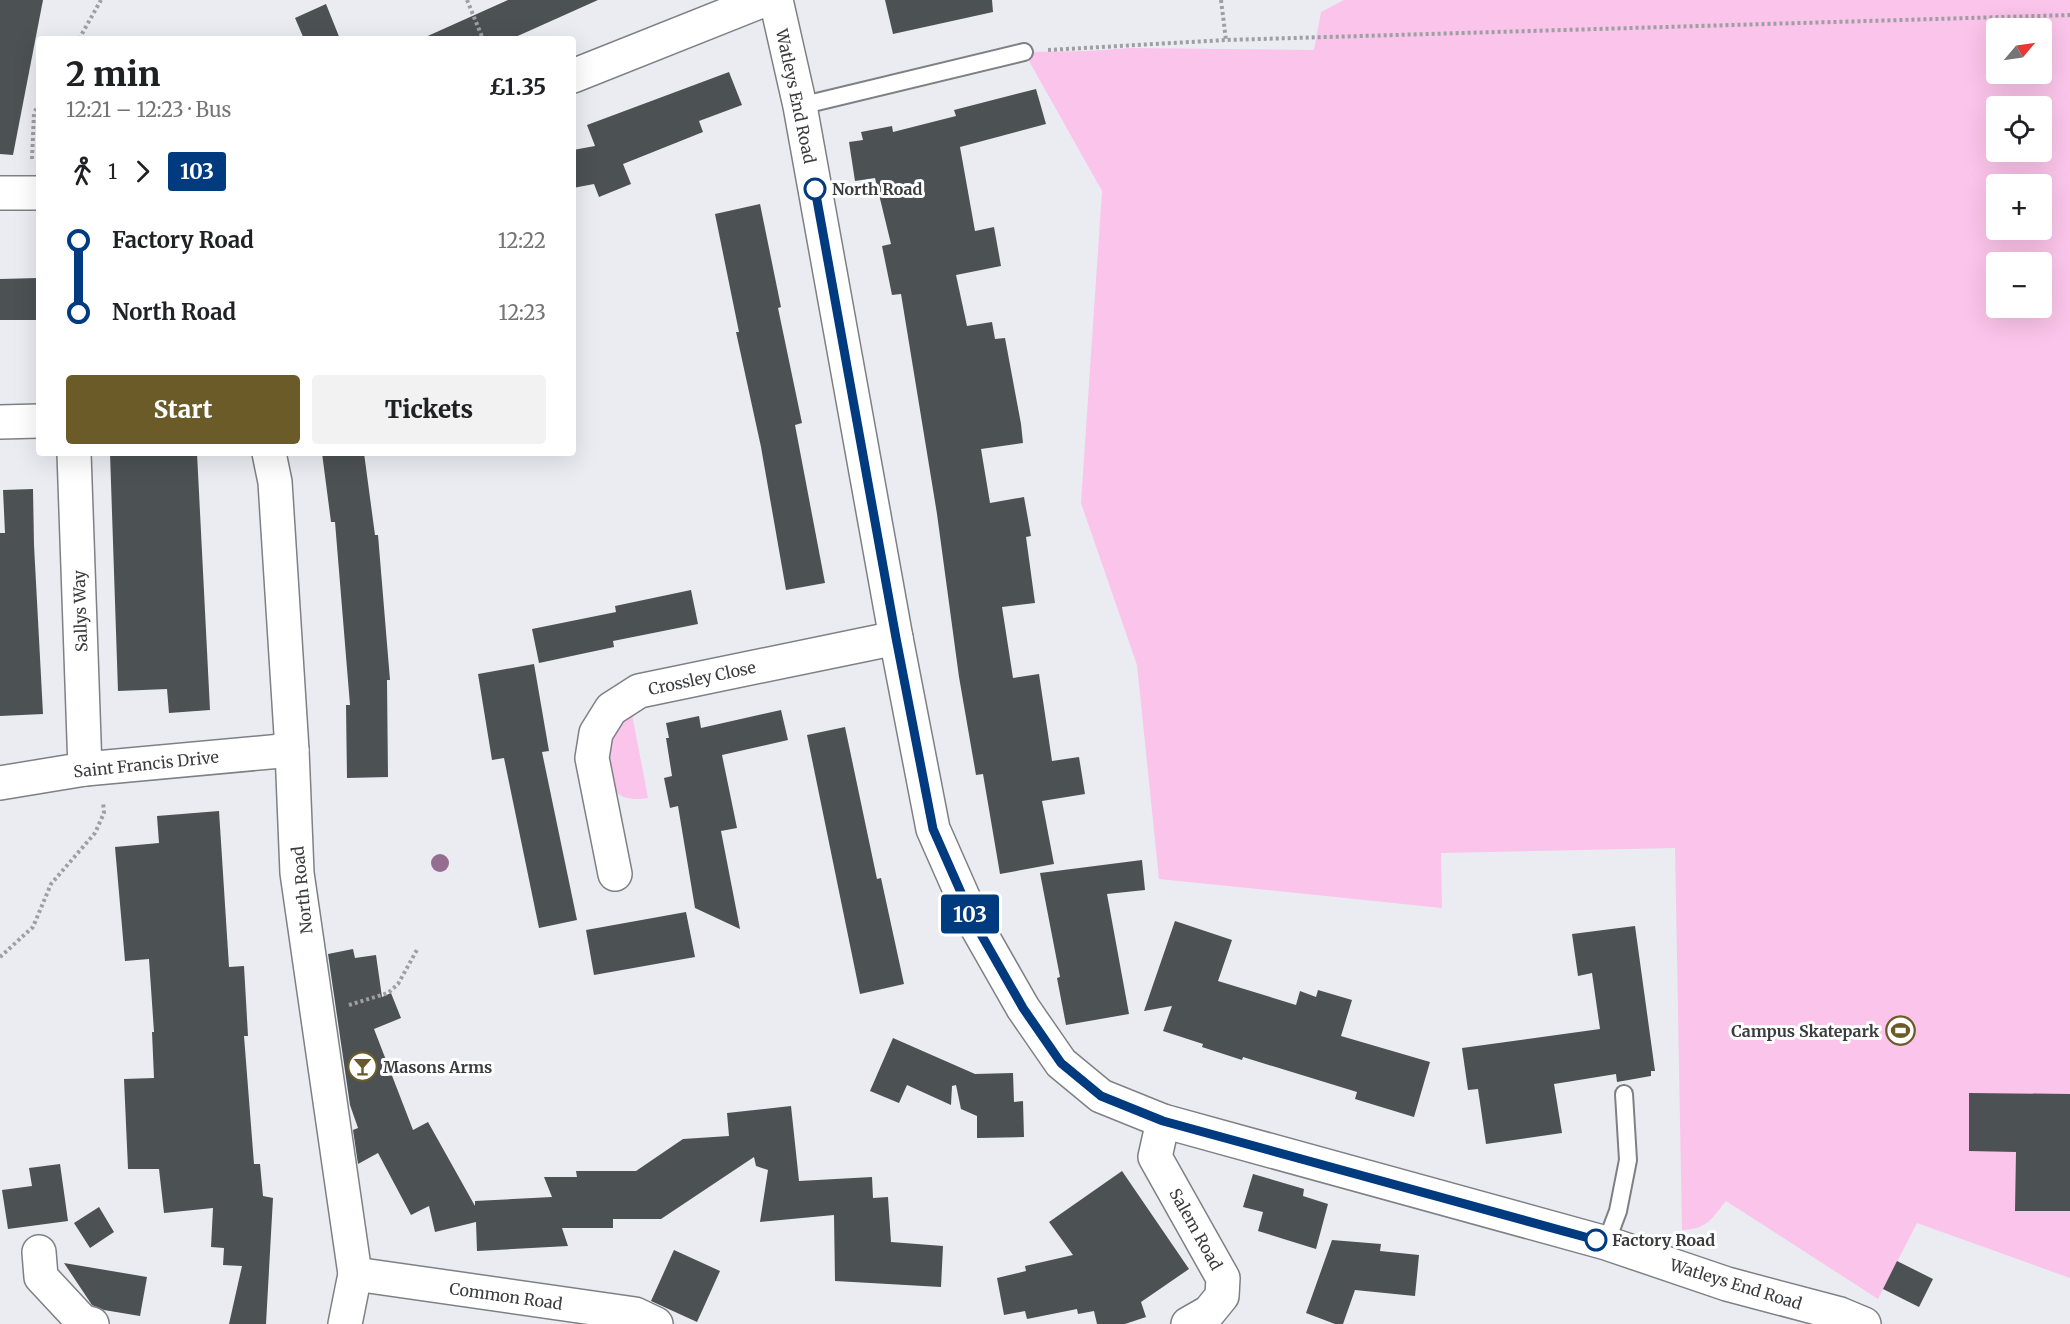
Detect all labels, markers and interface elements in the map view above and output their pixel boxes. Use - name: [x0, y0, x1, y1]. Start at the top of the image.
- north arrow: [1986, 18, 2052, 84]
- map controls: [1986, 18, 2052, 318]
- street label: Watleys End Road: [772, 26, 820, 166]
- text: 2 min: [66, 54, 160, 95]
- text: £1.35: [489, 73, 546, 101]
- button: locate: [1986, 96, 2052, 162]
- text: 12:21 – 12:23 · Bus: [66, 97, 231, 122]
- icon: walk: [66, 155, 99, 188]
- icon: forward: [126, 155, 159, 188]
- text: 103: [180, 158, 214, 185]
- text: 1: [108, 159, 117, 184]
- button: +: [1986, 174, 2052, 240]
- marker: North Road: [804, 178, 826, 200]
- place label: North Road: [832, 179, 922, 199]
- text: Factory Road: [112, 226, 254, 254]
- text: 12:22: [498, 228, 546, 253]
- button: −: [1986, 252, 2052, 318]
- text: North Road: [112, 298, 236, 326]
- text: 12:23: [499, 300, 546, 325]
- button: Start: [66, 375, 300, 444]
- button: Tickets: [312, 375, 546, 444]
- street label: Sallys Way: [69, 569, 91, 652]
- street label: Crossley Close: [646, 657, 758, 699]
- street label: Saint Francis Drive: [72, 746, 220, 782]
- street label: North Road: [287, 845, 317, 935]
- line badge: 103: [936, 894, 1004, 934]
- text: 103: [953, 901, 987, 928]
- sports icon: Campus Skatepark: [1884, 1015, 1916, 1047]
- place label: Campus Skatepark: [1731, 1021, 1880, 1041]
- bar icon: Masons Arms: [346, 1051, 378, 1083]
- place label: Masons Arms: [383, 1057, 492, 1077]
- street label: Salem Road: [1165, 1185, 1227, 1274]
- marker: Factory Road: [1585, 1229, 1607, 1251]
- place label: Factory Road: [1612, 1230, 1715, 1250]
- street label: Watleys End Road: [1667, 1254, 1805, 1314]
- street label: Common Road: [448, 1278, 564, 1314]

